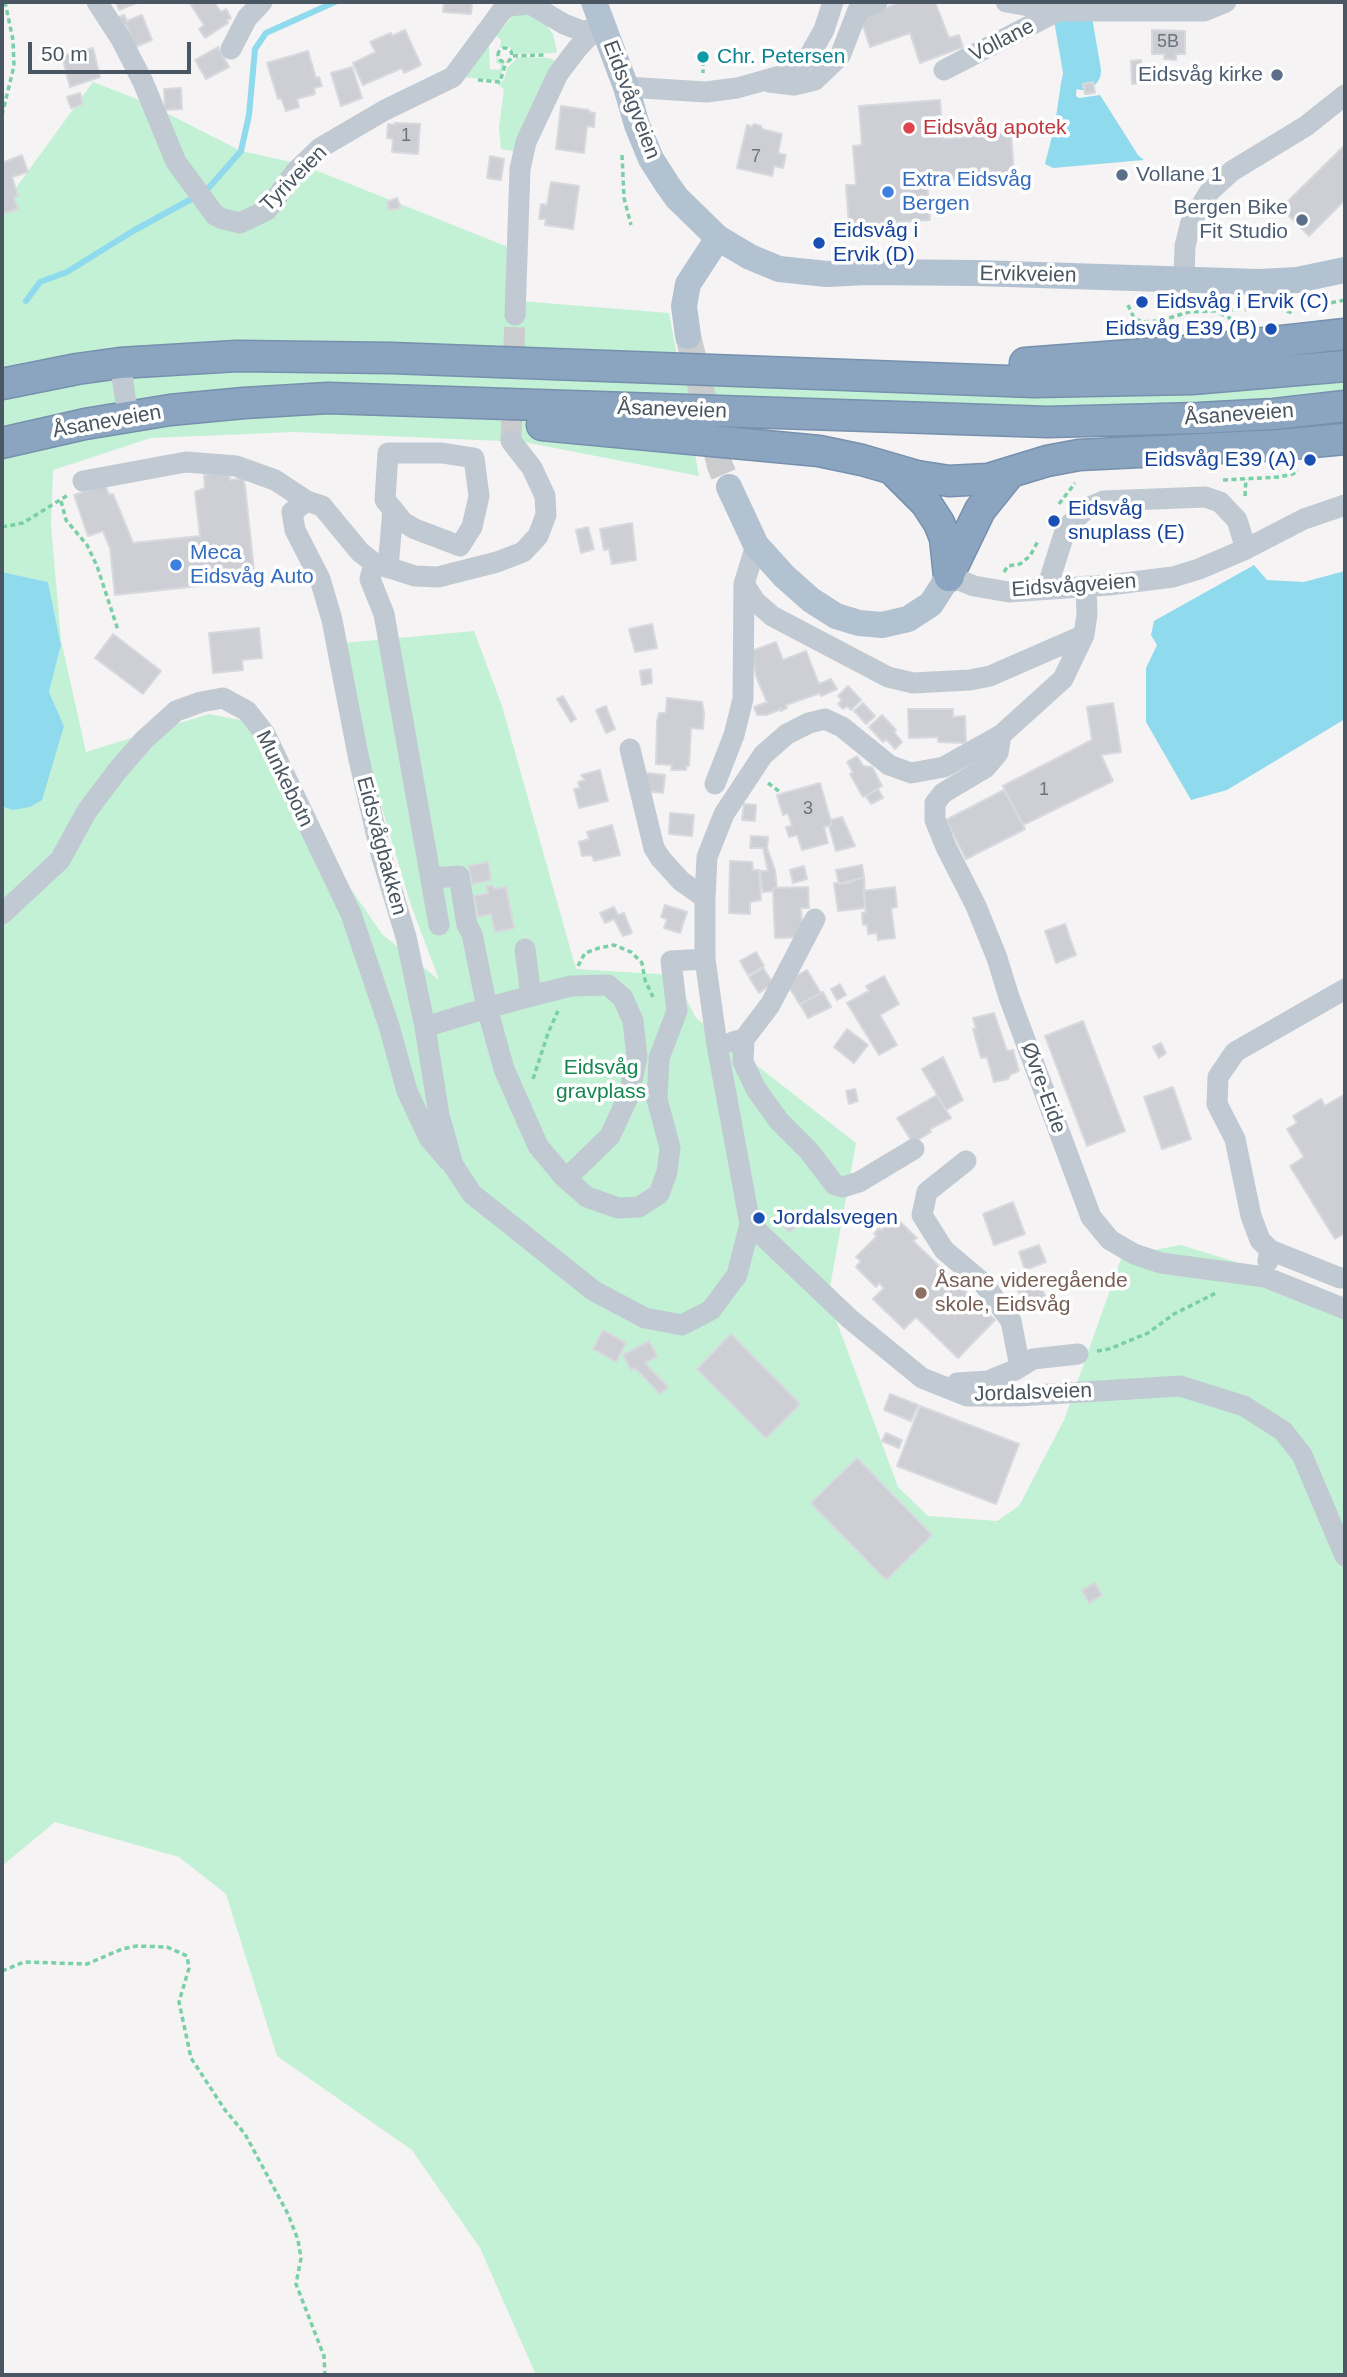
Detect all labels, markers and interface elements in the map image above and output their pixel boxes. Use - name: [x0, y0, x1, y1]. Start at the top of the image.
- street label: Vollane: [966, 14, 1038, 68]
- scale bar: [32, 28, 194, 72]
- house number: 5B: [1157, 31, 1179, 53]
- street label: Eidsvågveien: [597, 37, 665, 163]
- text: 50 m: [41, 42, 88, 65]
- place label: Chr. Petersen: [717, 44, 845, 70]
- marker: Chr. Petersen: [695, 49, 711, 65]
- place label: Eidsvåg kirke: [1138, 62, 1263, 88]
- marker: Eidsvåg kirke: [1269, 67, 1285, 83]
- place label: Eidsvåg apotek: [923, 115, 1067, 141]
- marker: Eidsvåg apotek: [901, 120, 917, 136]
- house number: 1: [401, 125, 411, 147]
- street label: Tyriveien: [255, 140, 333, 218]
- house number: 7: [751, 146, 761, 168]
- place label: Vollane 1: [1136, 162, 1222, 188]
- place label: Extra Eidsvåg Bergen: [902, 167, 1032, 217]
- marker: Vollane 1: [1114, 167, 1130, 183]
- marker: Extra Eidsvåg Bergen: [880, 184, 896, 200]
- place label: Bergen Bike Fit Studio: [1174, 195, 1288, 245]
- marker: Bergen Bike Fit Studio: [1294, 212, 1310, 228]
- place label: Eidsvåg i Ervik (D): [833, 218, 918, 268]
- marker: Eidsvåg i Ervik (D): [811, 235, 827, 251]
- street label: Ervikveien: [979, 262, 1077, 288]
- place label: Eidsvåg i Ervik (C): [1156, 289, 1329, 315]
- marker: Eidsvåg i Ervik (C): [1134, 294, 1150, 310]
- place label: Eidsvåg E39 (B): [1105, 316, 1257, 342]
- marker: Eidsvåg E39 (B): [1263, 321, 1279, 337]
- street label: Åsaneveien: [617, 395, 727, 425]
- street label: Åsaneveien: [1183, 399, 1295, 431]
- street label: Åsaneveien: [51, 400, 163, 444]
- place label: Eidsvåg E39 (A): [1144, 447, 1296, 473]
- marker: Eidsvåg E39 (A): [1302, 452, 1318, 468]
- place label: Eidsvåg snuplass (E): [1068, 496, 1185, 546]
- marker: Eidsvåg snuplass (E): [1046, 513, 1062, 529]
- place label: Meca Eidsvåg Auto: [190, 540, 314, 590]
- marker: Meca Eidsvåg Auto: [168, 557, 184, 573]
- street label: Eidsvågveien: [1011, 569, 1137, 603]
- street label: Munkebotn: [250, 727, 318, 831]
- street label: Eidsvågbakken: [350, 774, 412, 918]
- house number: 1: [1039, 779, 1049, 801]
- house number: 3: [803, 798, 813, 820]
- street label: Øvre-Eide: [1015, 1039, 1071, 1137]
- park label: Eidsvåg gravplass: [556, 1055, 646, 1105]
- place label: Jordalsvegen: [773, 1205, 898, 1231]
- marker: Jordalsvegen: [751, 1210, 767, 1226]
- place label: Åsane videregående skole, Eidsvåg: [935, 1268, 1128, 1318]
- marker: Åsane videregående skole, Eidsvåg: [913, 1285, 929, 1301]
- street label: Jordalsveien: [974, 1378, 1092, 1408]

